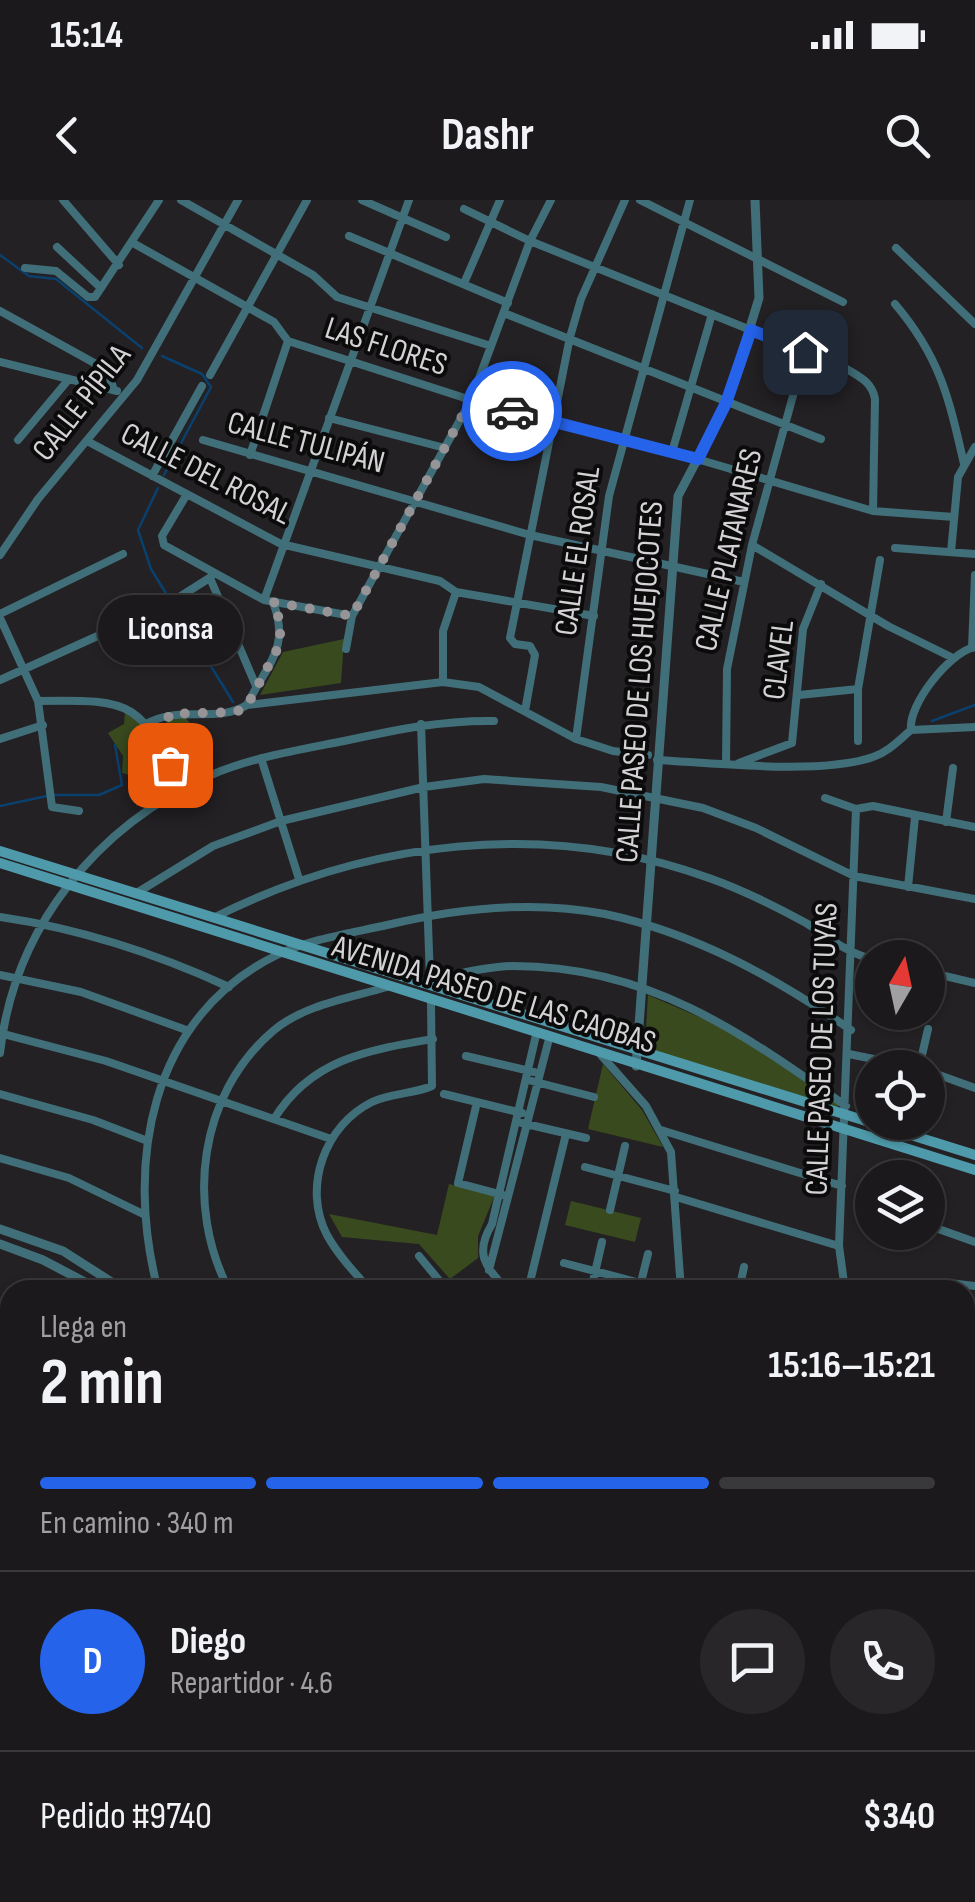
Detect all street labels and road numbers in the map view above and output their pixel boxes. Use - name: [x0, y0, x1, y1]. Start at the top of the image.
- street label: LAS FLORES: [320, 309, 452, 385]
- street label: CALLE PÍPILA: [24, 337, 140, 469]
- street label: CALLE TULIPÁN: [223, 403, 389, 483]
- street label: CALLE DEL ROSAL: [114, 414, 298, 534]
- street label: CALLE PLATANARES: [687, 445, 771, 655]
- street label: CALLE EL ROSAL: [547, 464, 609, 638]
- street label: CALLE PASEO DE LOS HUEJOCOTES: [608, 500, 672, 864]
- street label: CLAVEL: [755, 618, 803, 702]
- street label: CALLE PASEO DE LOS TUYAS: [797, 902, 847, 1196]
- street label: AVENIDA PASEO DE LAS CAOBAS: [327, 927, 660, 1063]

